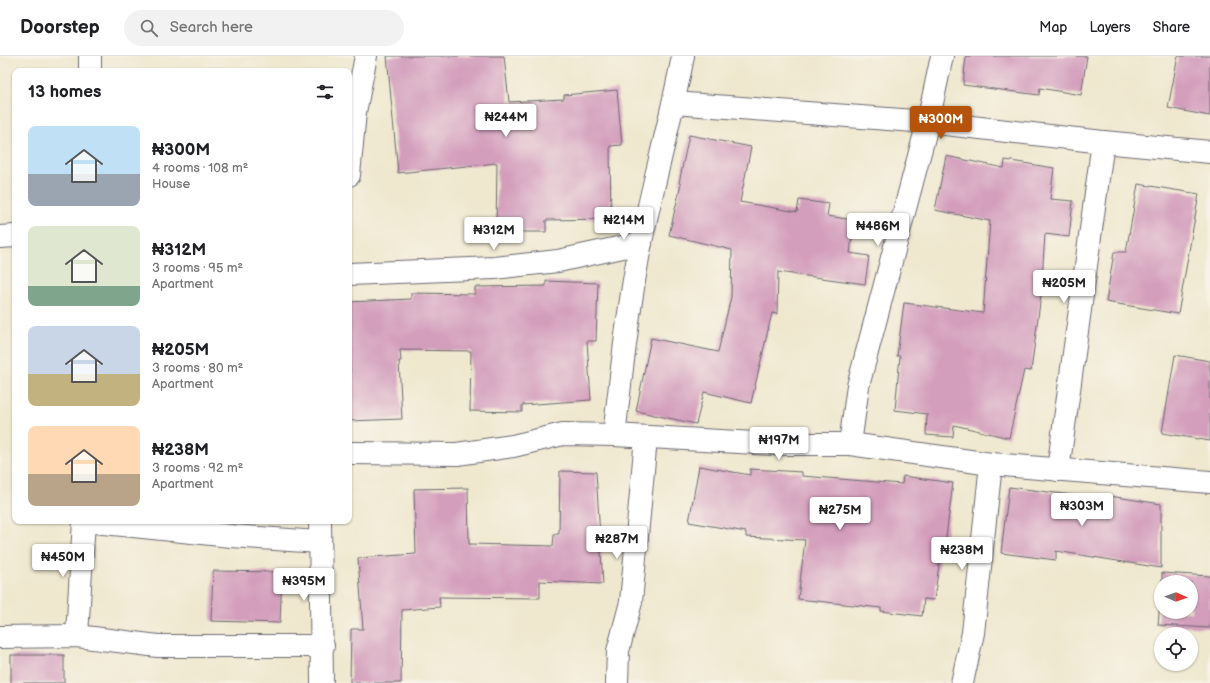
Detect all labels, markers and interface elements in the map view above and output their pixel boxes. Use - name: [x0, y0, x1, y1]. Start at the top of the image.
- search box: [124, 10, 404, 46]
- text: Doorstep: [20, 16, 100, 39]
- icon: search: [138, 17, 160, 39]
- text: Search here: [170, 18, 253, 37]
- text: Map: [1039, 19, 1067, 36]
- text: Layers: [1089, 19, 1131, 36]
- text: Share: [1153, 19, 1190, 36]
- icon: filters: [314, 81, 336, 103]
- text: 13 homes: [28, 82, 101, 102]
- pin: ₦244M: [478, 104, 534, 138]
- pin: ₦300M: [913, 106, 969, 140]
- text: ₦244M: [484, 109, 528, 125]
- text: ₦300M: [919, 111, 963, 127]
- text: ₦300M: [152, 140, 210, 160]
- icon: home: [60, 142, 108, 190]
- text: 4 rooms · 108 m²: [152, 160, 248, 176]
- text: House: [152, 176, 190, 192]
- pin: ₦214M: [596, 207, 652, 241]
- text: ₦214M: [603, 212, 645, 228]
- pin: ₦486M: [850, 213, 906, 247]
- pin: ₦312M: [466, 217, 522, 251]
- text: ₦486M: [856, 218, 900, 234]
- text: ₦312M: [473, 222, 515, 238]
- text: ₦312M: [152, 240, 206, 260]
- icon: home: [60, 242, 108, 290]
- text: 3 rooms · 95 m²: [152, 260, 243, 276]
- pin: ₦205M: [1036, 270, 1092, 304]
- text: ₦205M: [1042, 275, 1086, 291]
- text: Apartment: [152, 276, 213, 292]
- text: ₦205M: [152, 340, 209, 360]
- icon: home: [60, 342, 108, 390]
- text: 3 rooms · 80 m²: [152, 360, 243, 376]
- text: Apartment: [152, 376, 213, 392]
- pin: ₦197M: [751, 427, 807, 461]
- text: ₦197M: [759, 432, 799, 448]
- text: ₦238M: [152, 440, 209, 460]
- icon: home: [60, 442, 108, 490]
- text: 3 rooms · 92 m²: [152, 460, 243, 476]
- text: Apartment: [152, 476, 213, 492]
- pin: ₦303M: [1054, 493, 1110, 527]
- pin: ₦275M: [812, 497, 868, 531]
- text: ₦303M: [1060, 498, 1104, 514]
- text: ₦275M: [819, 502, 861, 518]
- pin: ₦287M: [589, 526, 645, 560]
- text: ₦287M: [595, 531, 639, 547]
- pin: ₦238M: [934, 537, 990, 571]
- text: ₦238M: [940, 542, 984, 558]
- pin: ₦450M: [35, 544, 91, 578]
- text: ₦450M: [41, 549, 85, 565]
- pin: ₦395M: [276, 568, 332, 602]
- text: ₦395M: [282, 573, 326, 589]
- north arrow: [1154, 575, 1198, 619]
- map controls: [1154, 575, 1198, 671]
- button: locate: [1154, 627, 1198, 671]

